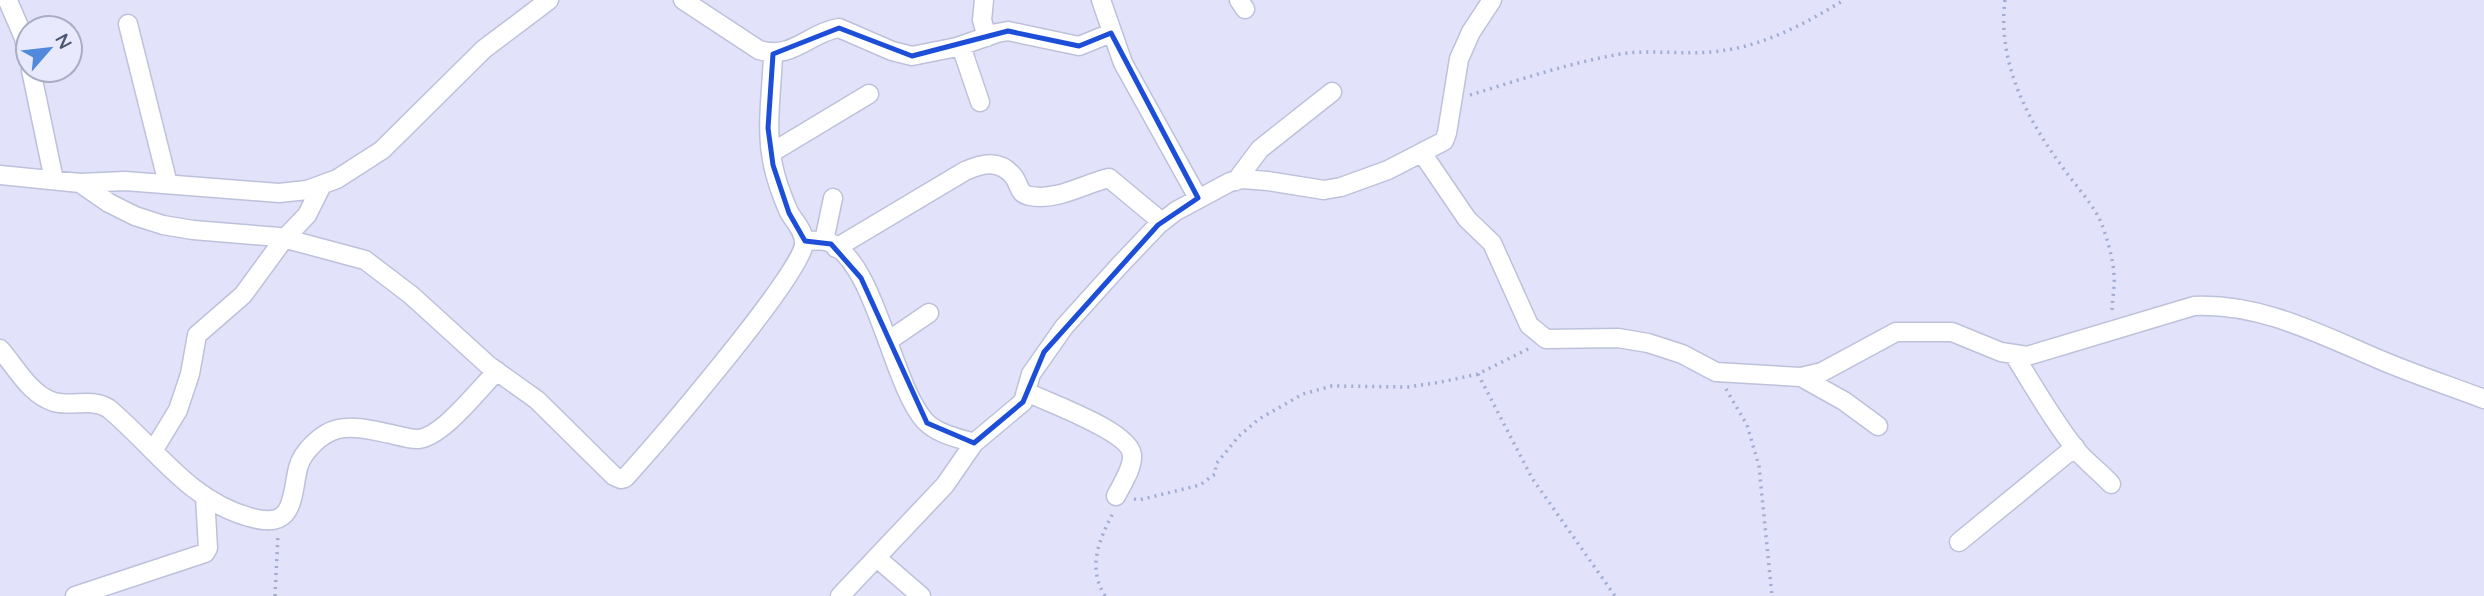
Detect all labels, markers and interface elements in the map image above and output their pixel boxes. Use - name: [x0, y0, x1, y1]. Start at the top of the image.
- north arrow: [14, 14, 84, 84]
- text: N: [50, 29, 78, 53]

